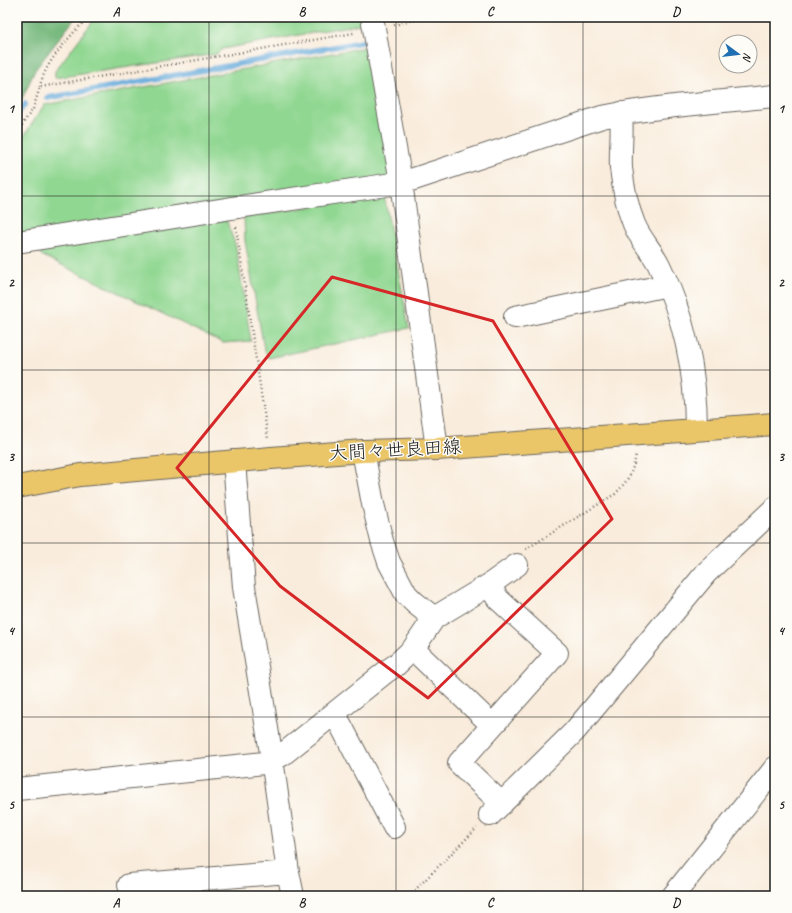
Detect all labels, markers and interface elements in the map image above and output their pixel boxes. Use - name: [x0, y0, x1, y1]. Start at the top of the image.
- text: A: [113, 4, 121, 20]
- text: B: [299, 4, 307, 20]
- text: C: [487, 4, 495, 20]
- text: D: [672, 4, 681, 20]
- north arrow: [718, 34, 758, 74]
- text: N: [739, 51, 755, 64]
- text: 1: [8, 101, 16, 117]
- text: 1: [778, 101, 786, 117]
- text: 2: [8, 275, 15, 291]
- text: 2: [778, 275, 785, 291]
- street label: 大間々世良田線: [328, 435, 462, 465]
- text: 3: [8, 449, 15, 465]
- text: 3: [778, 449, 785, 465]
- text: 4: [8, 623, 16, 639]
- text: 4: [778, 623, 786, 639]
- text: 5: [8, 797, 15, 813]
- text: 5: [778, 797, 785, 813]
- text: A: [113, 895, 121, 911]
- text: B: [299, 895, 307, 911]
- text: C: [487, 895, 495, 911]
- text: D: [672, 895, 681, 911]

